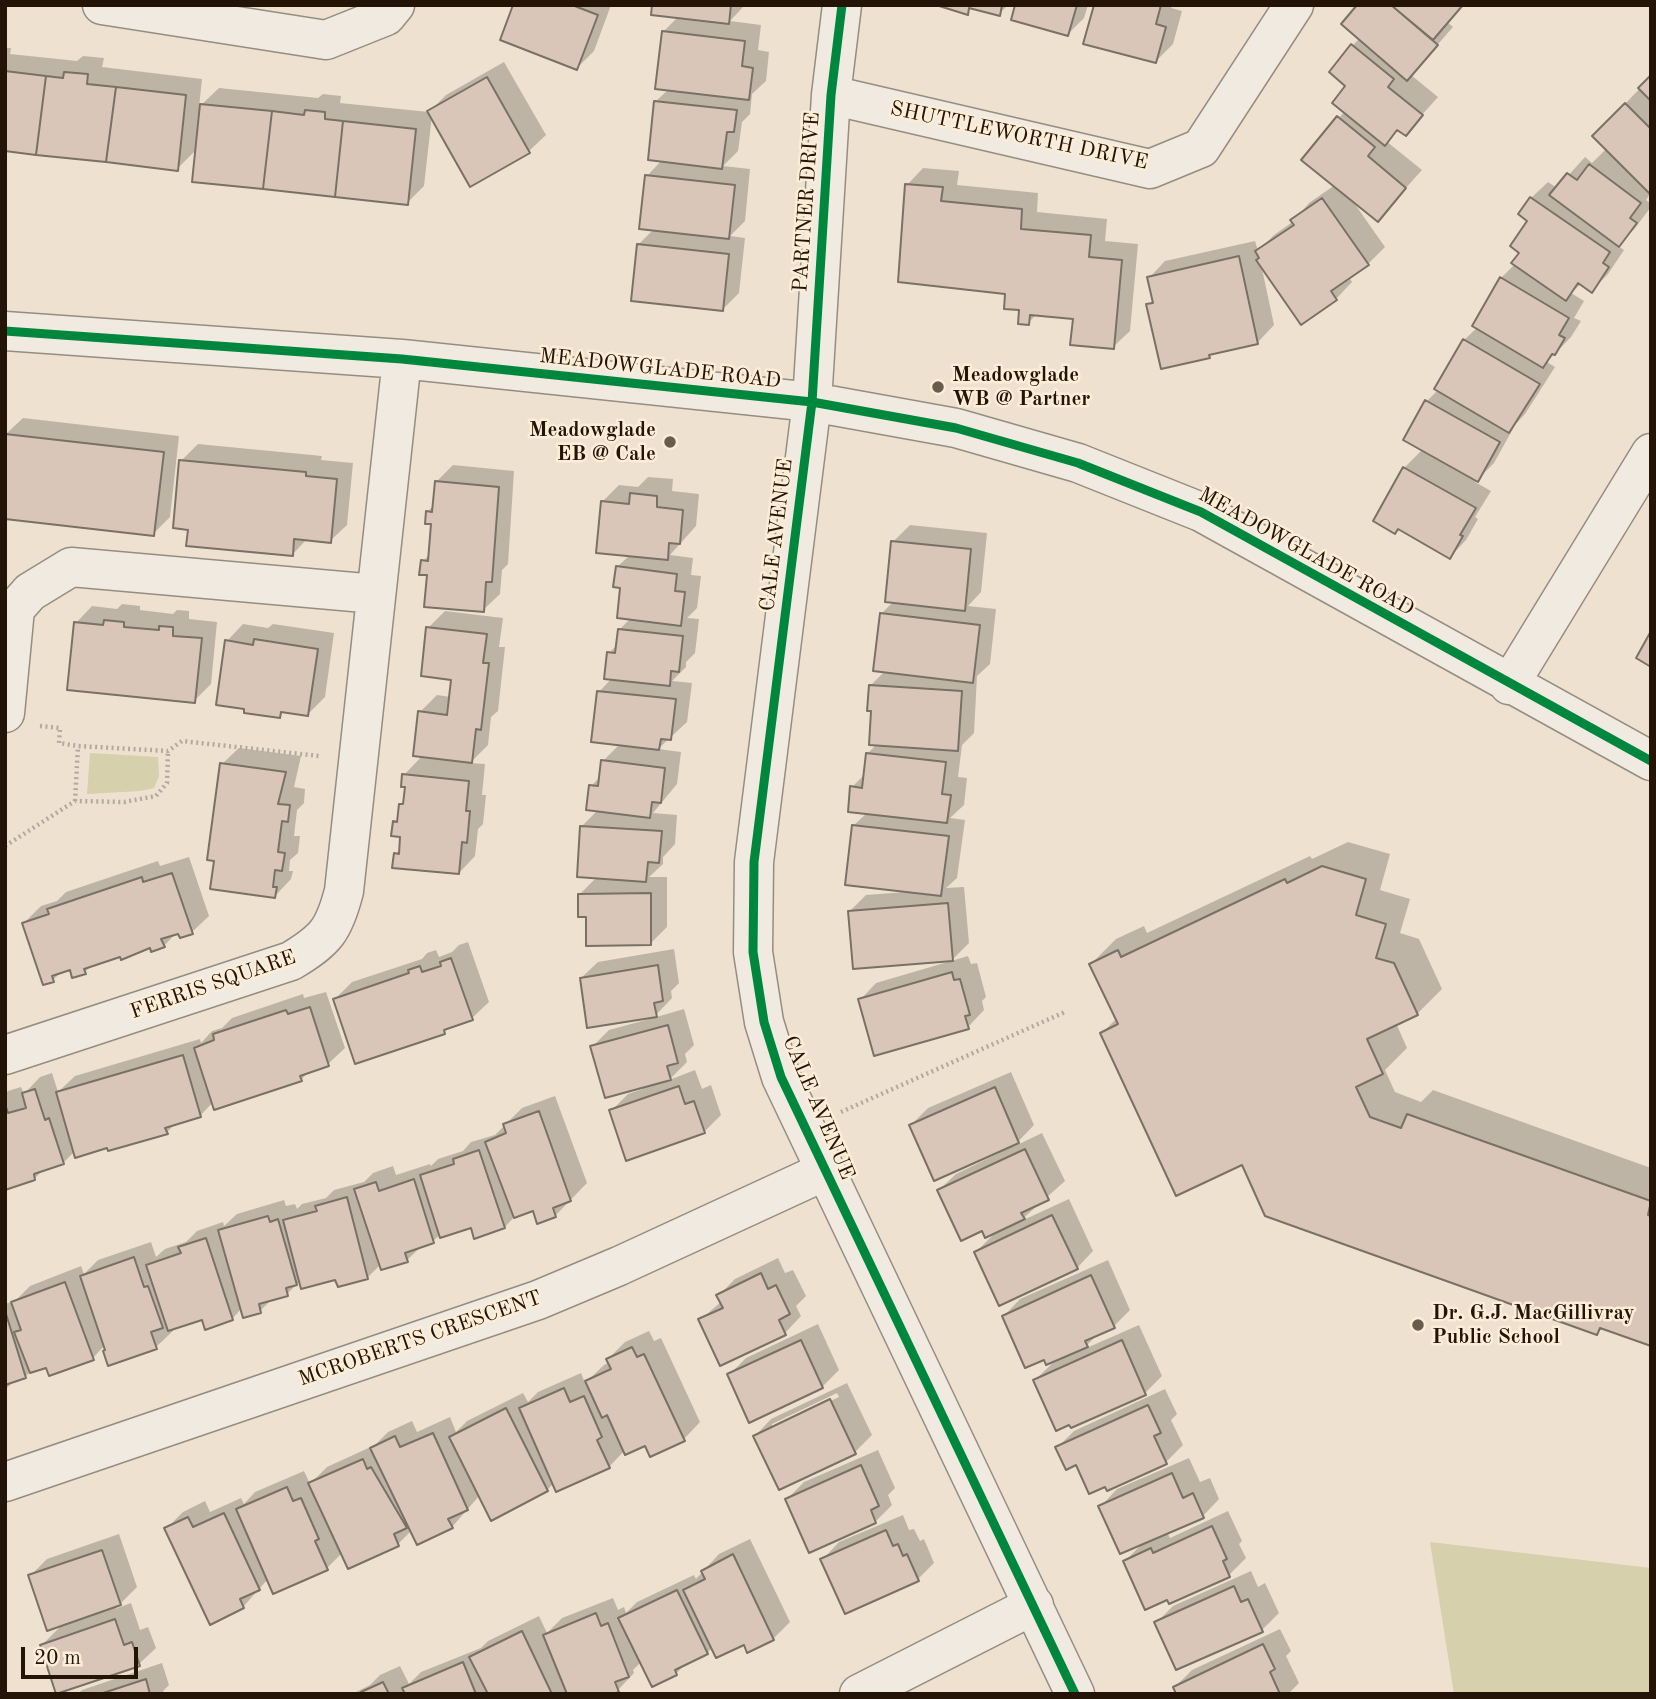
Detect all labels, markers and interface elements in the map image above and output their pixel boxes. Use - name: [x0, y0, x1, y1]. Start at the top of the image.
- street label: SHUTTLEWORTH DRIVE: [888, 96, 1150, 176]
- street label: PARTNER DRIVE: [788, 111, 826, 293]
- street label: MEADOWGLADE ROAD: [538, 344, 782, 394]
- place label: Meadowglade WB @ Partner: [952, 362, 1090, 412]
- marker: Meadowglade WB @ Partner: [930, 379, 946, 395]
- place label: Meadowglade EB @ Cale: [529, 417, 656, 467]
- marker: Meadowglade EB @ Cale: [662, 434, 678, 450]
- street label: CALE AVENUE: [755, 457, 799, 613]
- street label: MEADOWGLADE ROAD: [1194, 482, 1418, 622]
- street label: FERRIS SQUARE: [127, 945, 299, 1025]
- street label: CALE AVENUE: [776, 1032, 860, 1184]
- street label: MCROBERTS CRESCENT: [295, 1285, 545, 1393]
- place label: Dr. G.J. MacGillivray Public School: [1432, 1300, 1634, 1350]
- marker: Dr. G.J. MacGillivray Public School: [1410, 1317, 1426, 1333]
- scale bar: [24, 1632, 142, 1676]
- text: 20 m: [34, 1648, 81, 1669]

